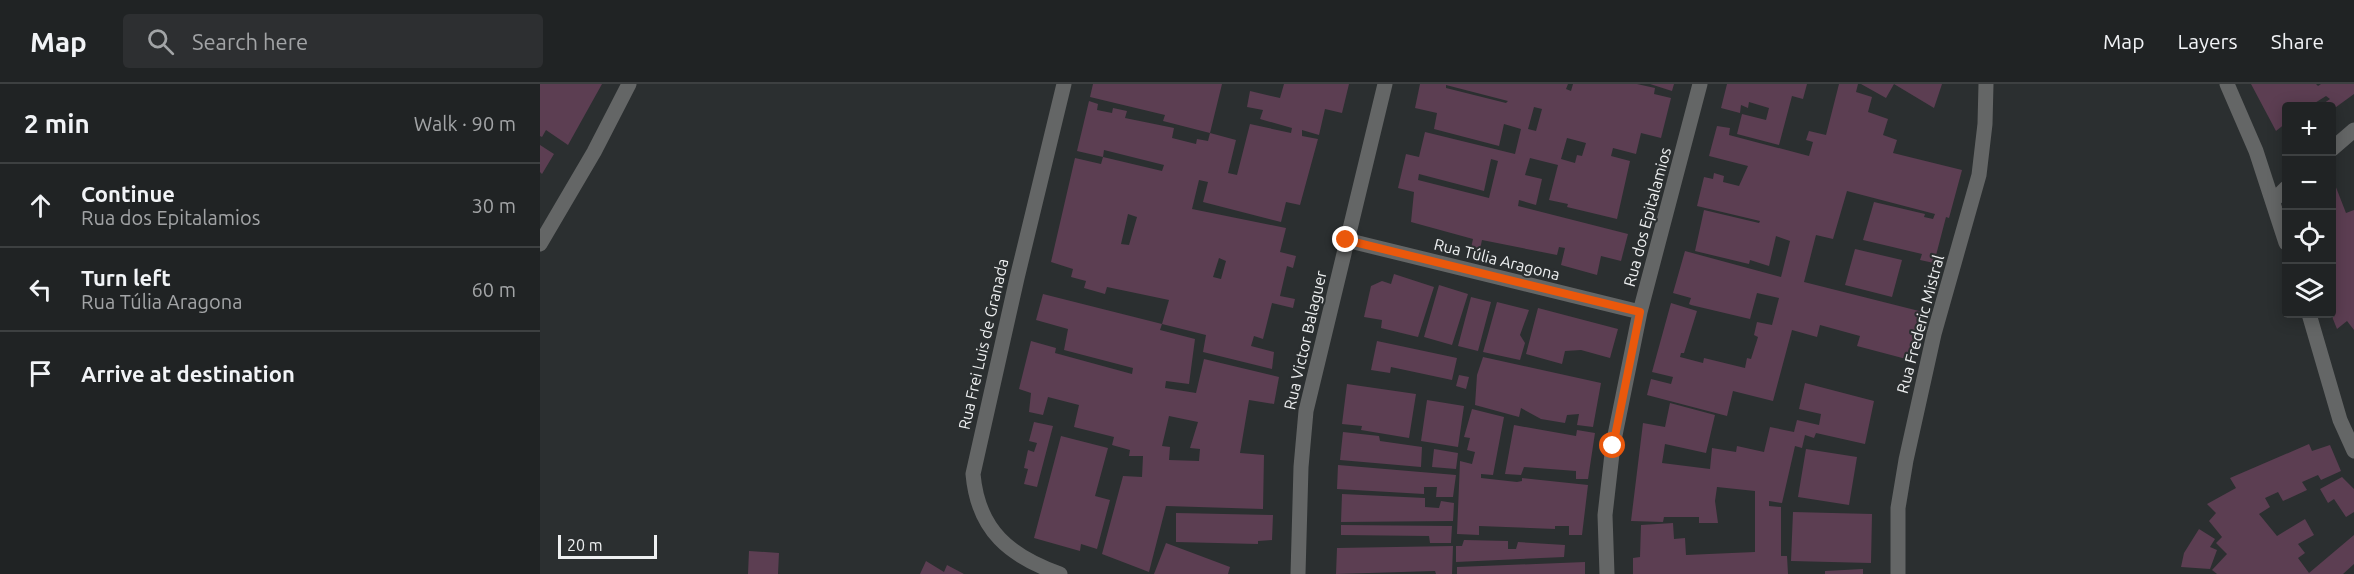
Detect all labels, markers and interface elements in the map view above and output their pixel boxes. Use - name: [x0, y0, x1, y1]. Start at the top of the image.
- search box: [123, 14, 543, 68]
- icon: search: [144, 25, 177, 58]
- text: Map: [30, 26, 87, 57]
- text: Search here: [192, 29, 308, 54]
- text: Map: [2103, 29, 2144, 53]
- text: Layers: [2177, 29, 2238, 53]
- text: Share: [2271, 29, 2324, 53]
- map controls: [2282, 102, 2336, 318]
- button: +: [2282, 102, 2336, 156]
- text: 2 min: [24, 109, 90, 138]
- text: Walk · 90 m: [414, 112, 516, 135]
- street label: Rua dos Epitalamios: [1620, 145, 1674, 289]
- button: −: [2282, 156, 2336, 210]
- text: Continue: [81, 181, 175, 206]
- icon: ahead: [24, 189, 57, 222]
- text: 30 m: [472, 194, 516, 217]
- text: Rua dos Epitalamios: [81, 206, 260, 229]
- button: locate: [2282, 210, 2336, 264]
- route end: [1332, 226, 1358, 252]
- street label: Rua Túlia Aragona: [1432, 235, 1562, 283]
- street label: Rua Frederic Mistral: [1893, 253, 1947, 395]
- street label: Rua Frei Luis de Granada: [955, 257, 1011, 431]
- button: layers: [2282, 264, 2336, 318]
- text: Turn left: [81, 265, 171, 290]
- street label: Rua Victor Balaguer: [1280, 269, 1330, 411]
- icon: left: [24, 273, 57, 306]
- text: 60 m: [472, 278, 516, 301]
- text: Rua Túlia Aragona: [81, 290, 242, 313]
- icon: arrive: [24, 357, 57, 390]
- text: Arrive at destination: [81, 361, 295, 386]
- route start: [1599, 432, 1625, 458]
- scale bar: [558, 532, 657, 560]
- text: 20 m: [567, 536, 603, 554]

